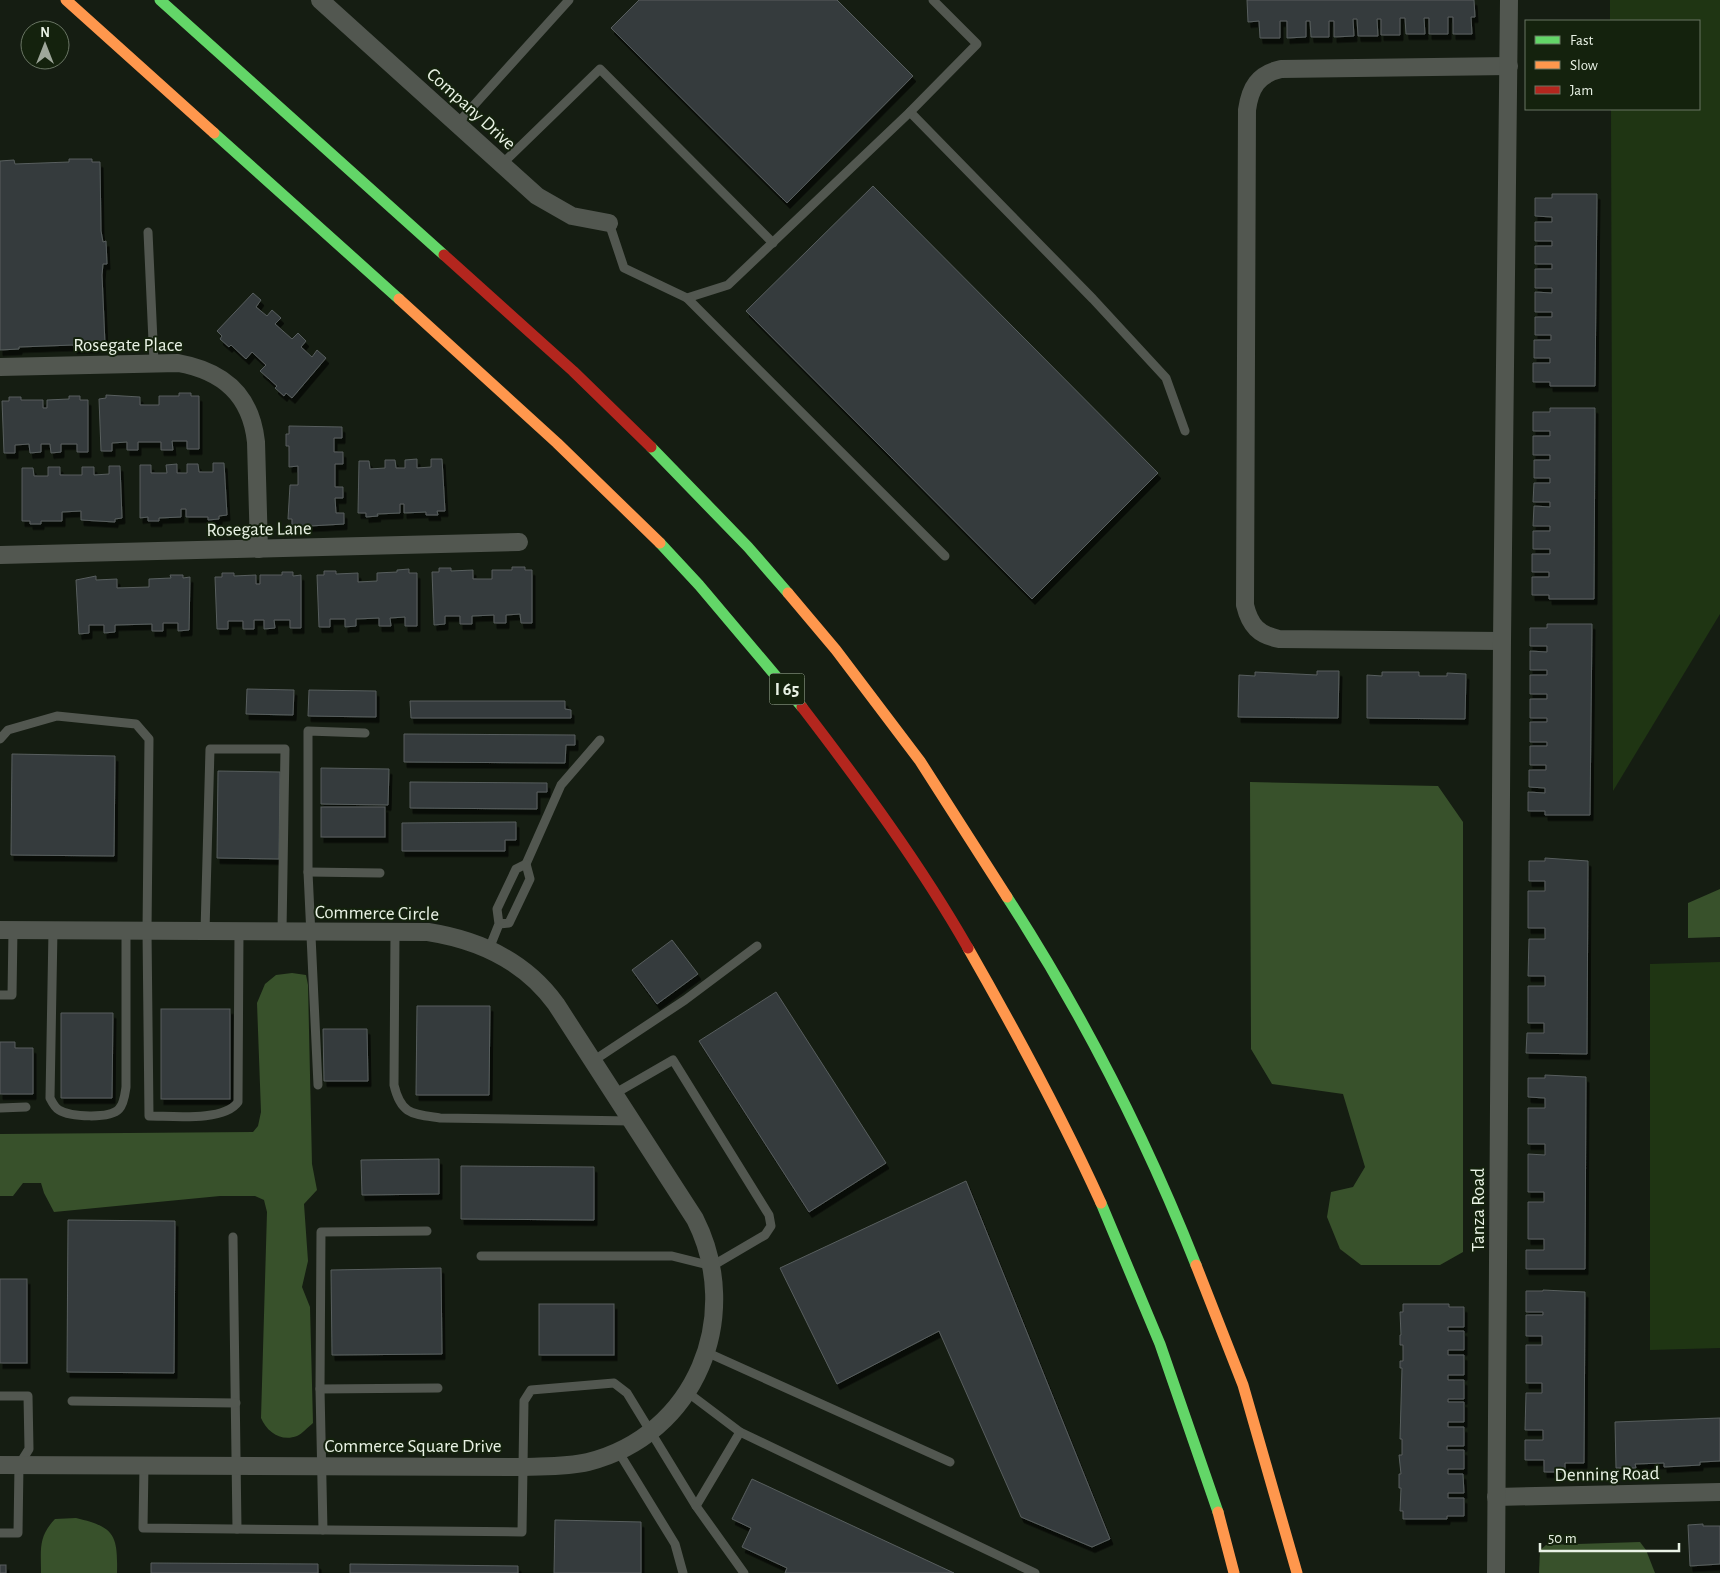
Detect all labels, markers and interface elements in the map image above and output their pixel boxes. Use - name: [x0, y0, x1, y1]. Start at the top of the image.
- north arrow: [20, 20, 70, 70]
- legend: [1525, 20, 1700, 110]
- text: N: [40, 26, 50, 40]
- text: Fast: [1570, 33, 1594, 48]
- text: Slow: [1570, 58, 1598, 73]
- street label: Company Drive: [423, 64, 519, 154]
- text: Jam: [1570, 83, 1593, 98]
- street label: Rosegate Place: [73, 336, 183, 355]
- street label: Rosegate Lane: [206, 519, 312, 540]
- road number: I 65: [770, 674, 804, 704]
- street label: Commerce Circle: [315, 903, 439, 924]
- street label: Tanza Road: [1469, 1168, 1488, 1252]
- street label: Commerce Square Drive: [324, 1437, 502, 1456]
- street label: Denning Road: [1554, 1464, 1660, 1485]
- scale bar: [1540, 1520, 1679, 1552]
- text: 50 m: [1548, 1531, 1577, 1546]

